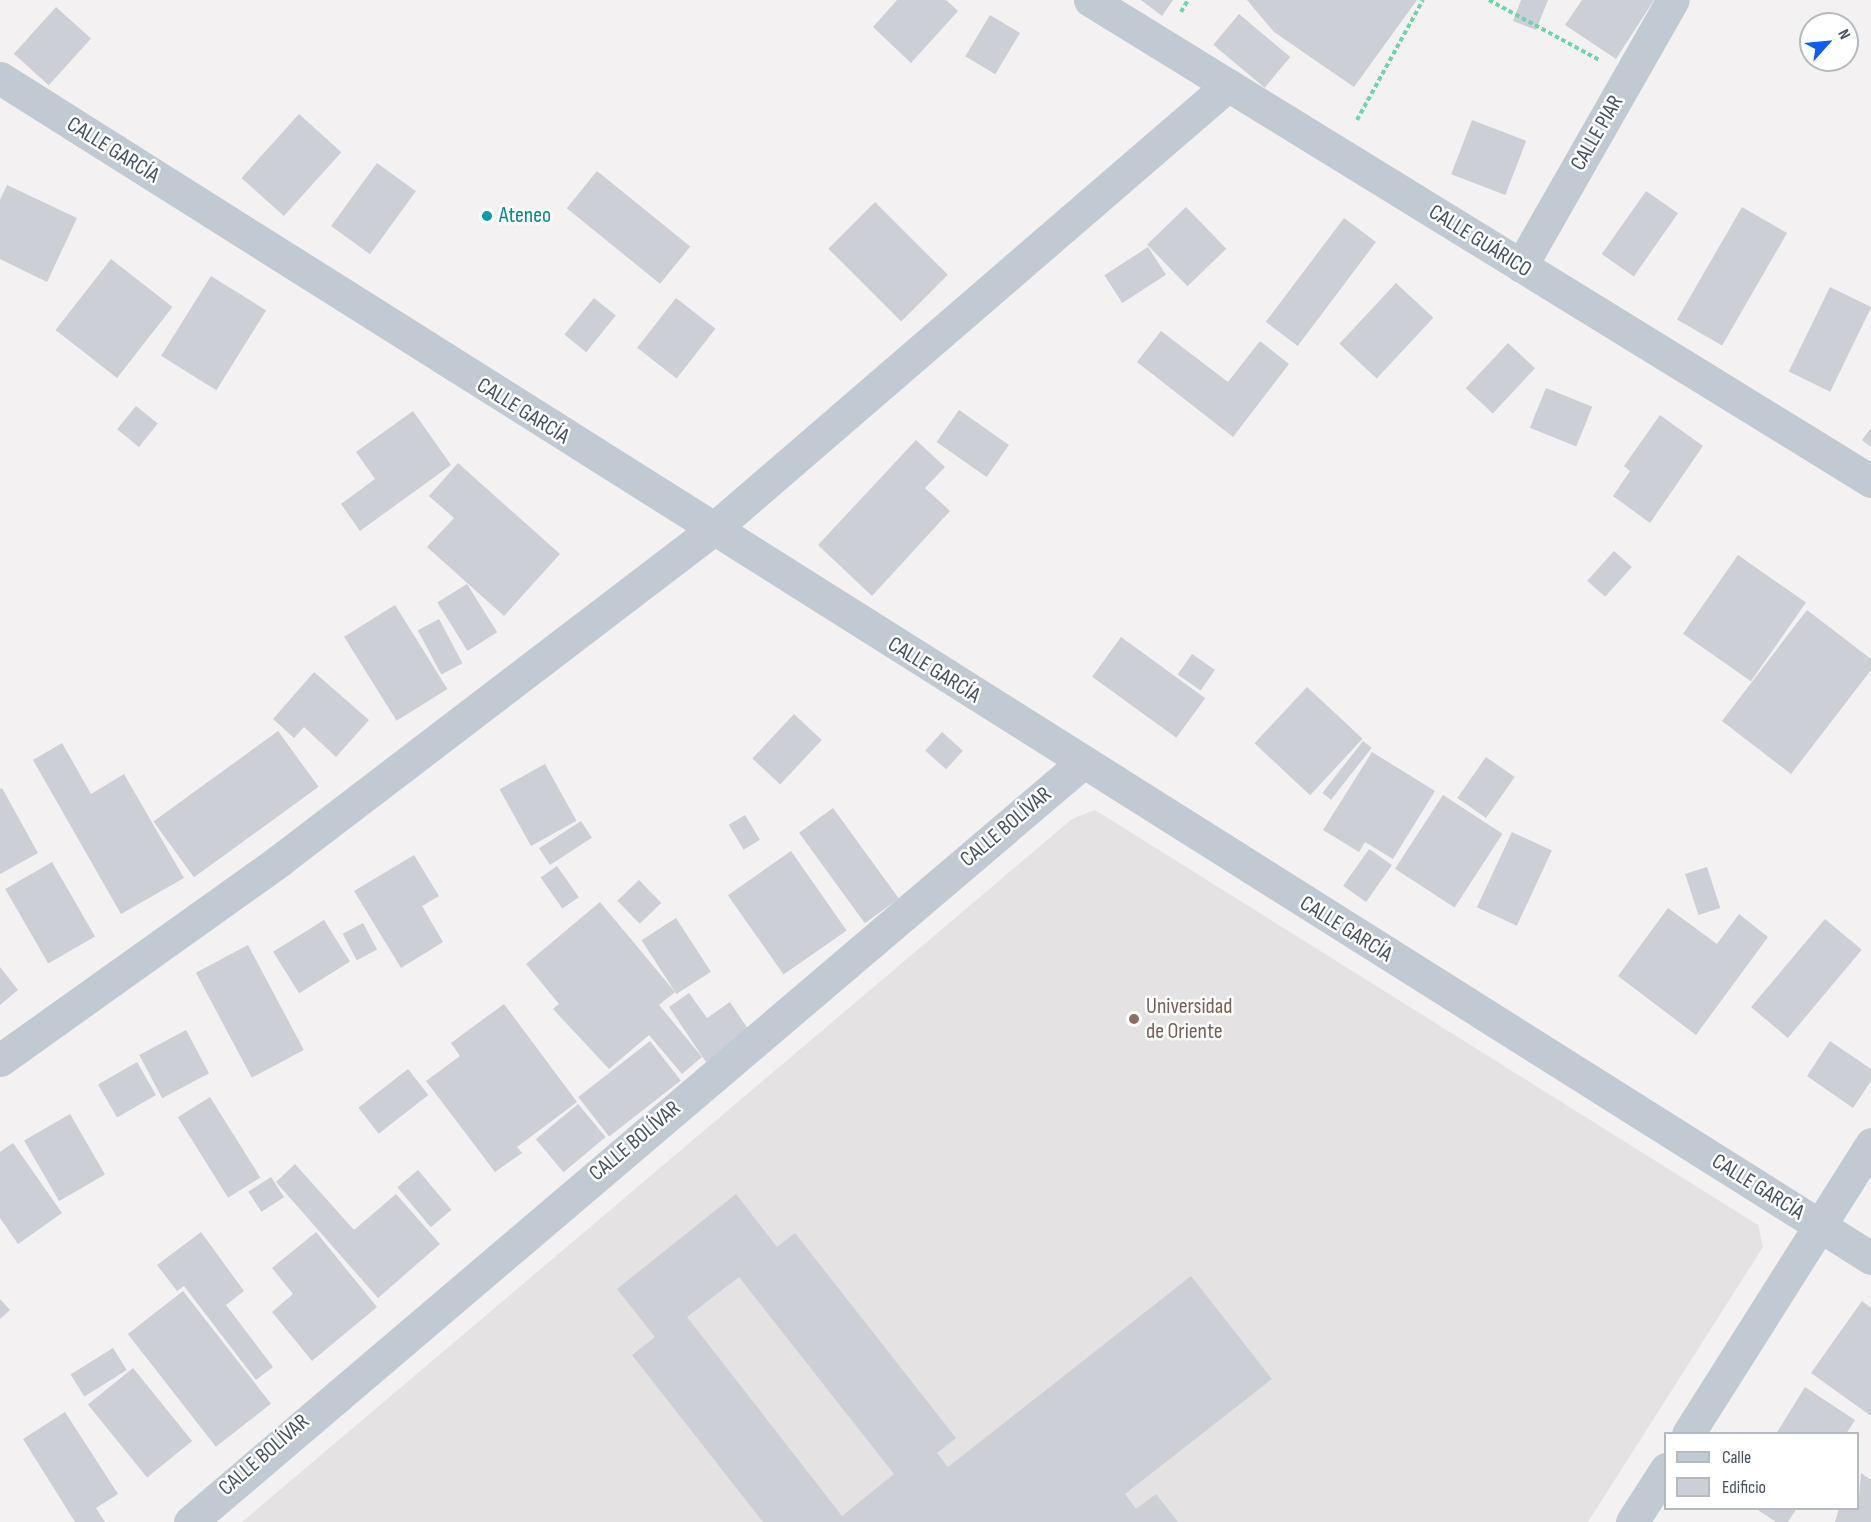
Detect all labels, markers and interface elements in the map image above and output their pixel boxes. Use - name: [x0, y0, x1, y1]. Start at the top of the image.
- north arrow: [1799, 12, 1859, 72]
- text: N: [1833, 26, 1854, 43]
- street label: CALLE PIAR: [1565, 91, 1629, 175]
- street label: CALLE GARCÍA: [62, 111, 164, 189]
- street label: CALLE GUÁRICO: [1424, 199, 1536, 283]
- place label: Ateneo: [499, 203, 551, 229]
- marker: Ateneo: [480, 209, 494, 223]
- street label: CALLE GARCÍA: [472, 372, 574, 450]
- street label: CALLE GARCÍA: [883, 631, 985, 709]
- street label: CALLE BOLÍVAR: [955, 781, 1057, 873]
- street label: CALLE GARCÍA: [1295, 890, 1397, 968]
- place label: Universidad de Oriente: [1146, 993, 1232, 1044]
- marker: Universidad de Oriente: [1127, 1012, 1141, 1026]
- street label: CALLE BOLÍVAR: [584, 1095, 686, 1187]
- street label: CALLE GARCÍA: [1707, 1148, 1809, 1226]
- street label: CALLE BOLÍVAR: [213, 1409, 315, 1501]
- legend: [1664, 1432, 1859, 1510]
- text: Calle: [1722, 1447, 1751, 1468]
- text: Edificio: [1722, 1477, 1766, 1498]

